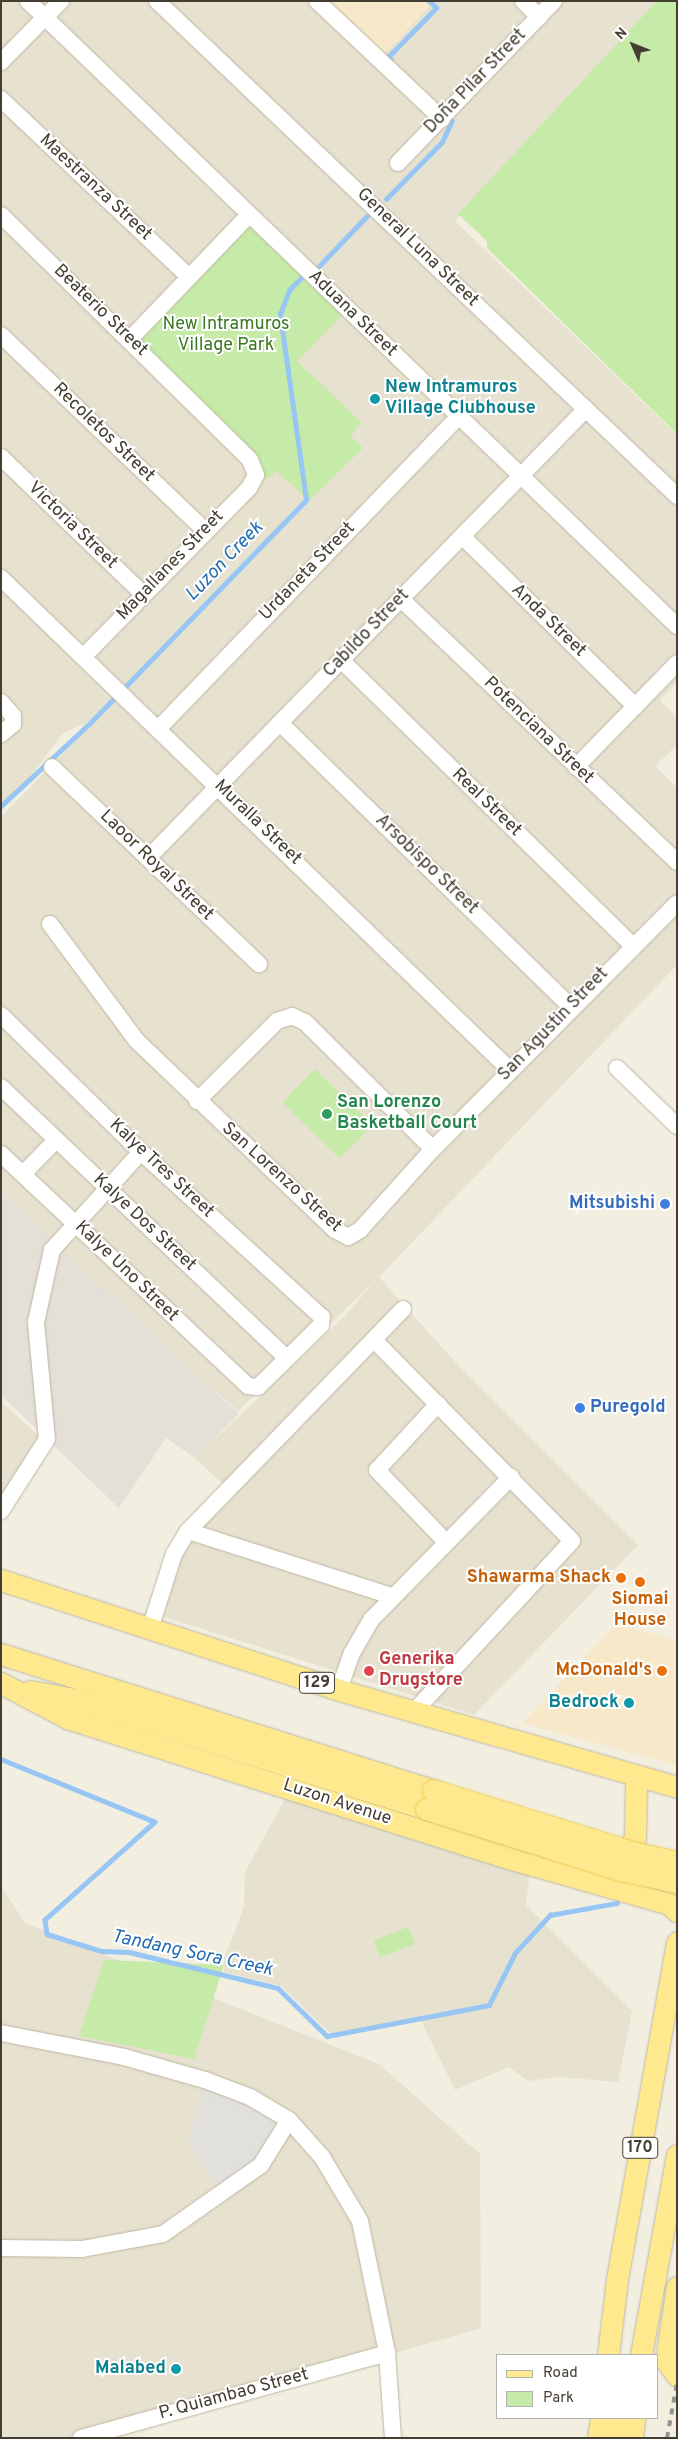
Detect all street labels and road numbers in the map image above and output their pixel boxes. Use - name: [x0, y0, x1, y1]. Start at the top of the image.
- street label: Doña Pilar Street: [421, 25, 531, 139]
- street label: Maestranza Street: [34, 130, 156, 246]
- street label: General Luna Street: [351, 184, 483, 312]
- street label: Beaterio Street: [48, 261, 152, 361]
- street label: Aduana Street: [303, 266, 401, 362]
- street label: Recoletos Street: [47, 379, 159, 487]
- street label: Victoria Street: [23, 478, 121, 574]
- street label: Magallanes Street: [113, 506, 229, 626]
- street label: Urdaneta Street: [256, 518, 360, 626]
- street label: Anda Street: [506, 580, 590, 662]
- street label: Cabildo Street: [319, 585, 415, 683]
- street label: Potenciana Street: [478, 673, 598, 789]
- street label: Real Street: [446, 764, 526, 842]
- street label: Muralla Street: [209, 776, 305, 870]
- street label: Laoor Royal Street: [95, 806, 217, 926]
- street label: Arsobispo Street: [370, 810, 482, 920]
- street label: San Agustin Street: [494, 963, 614, 1087]
- street label: Kalye Tres Street: [104, 1115, 218, 1223]
- street label: San Lorenzo Street: [216, 1118, 346, 1238]
- street label: Kalye Dos Street: [88, 1170, 200, 1276]
- street label: Kalye Uno Street: [70, 1217, 182, 1327]
- road number: 129: [298, 1670, 336, 1696]
- street label: Luzon Avenue: [280, 1775, 394, 1831]
- road number: 170: [621, 2134, 659, 2162]
- street label: P. Quiambao Street: [157, 2365, 311, 2425]

